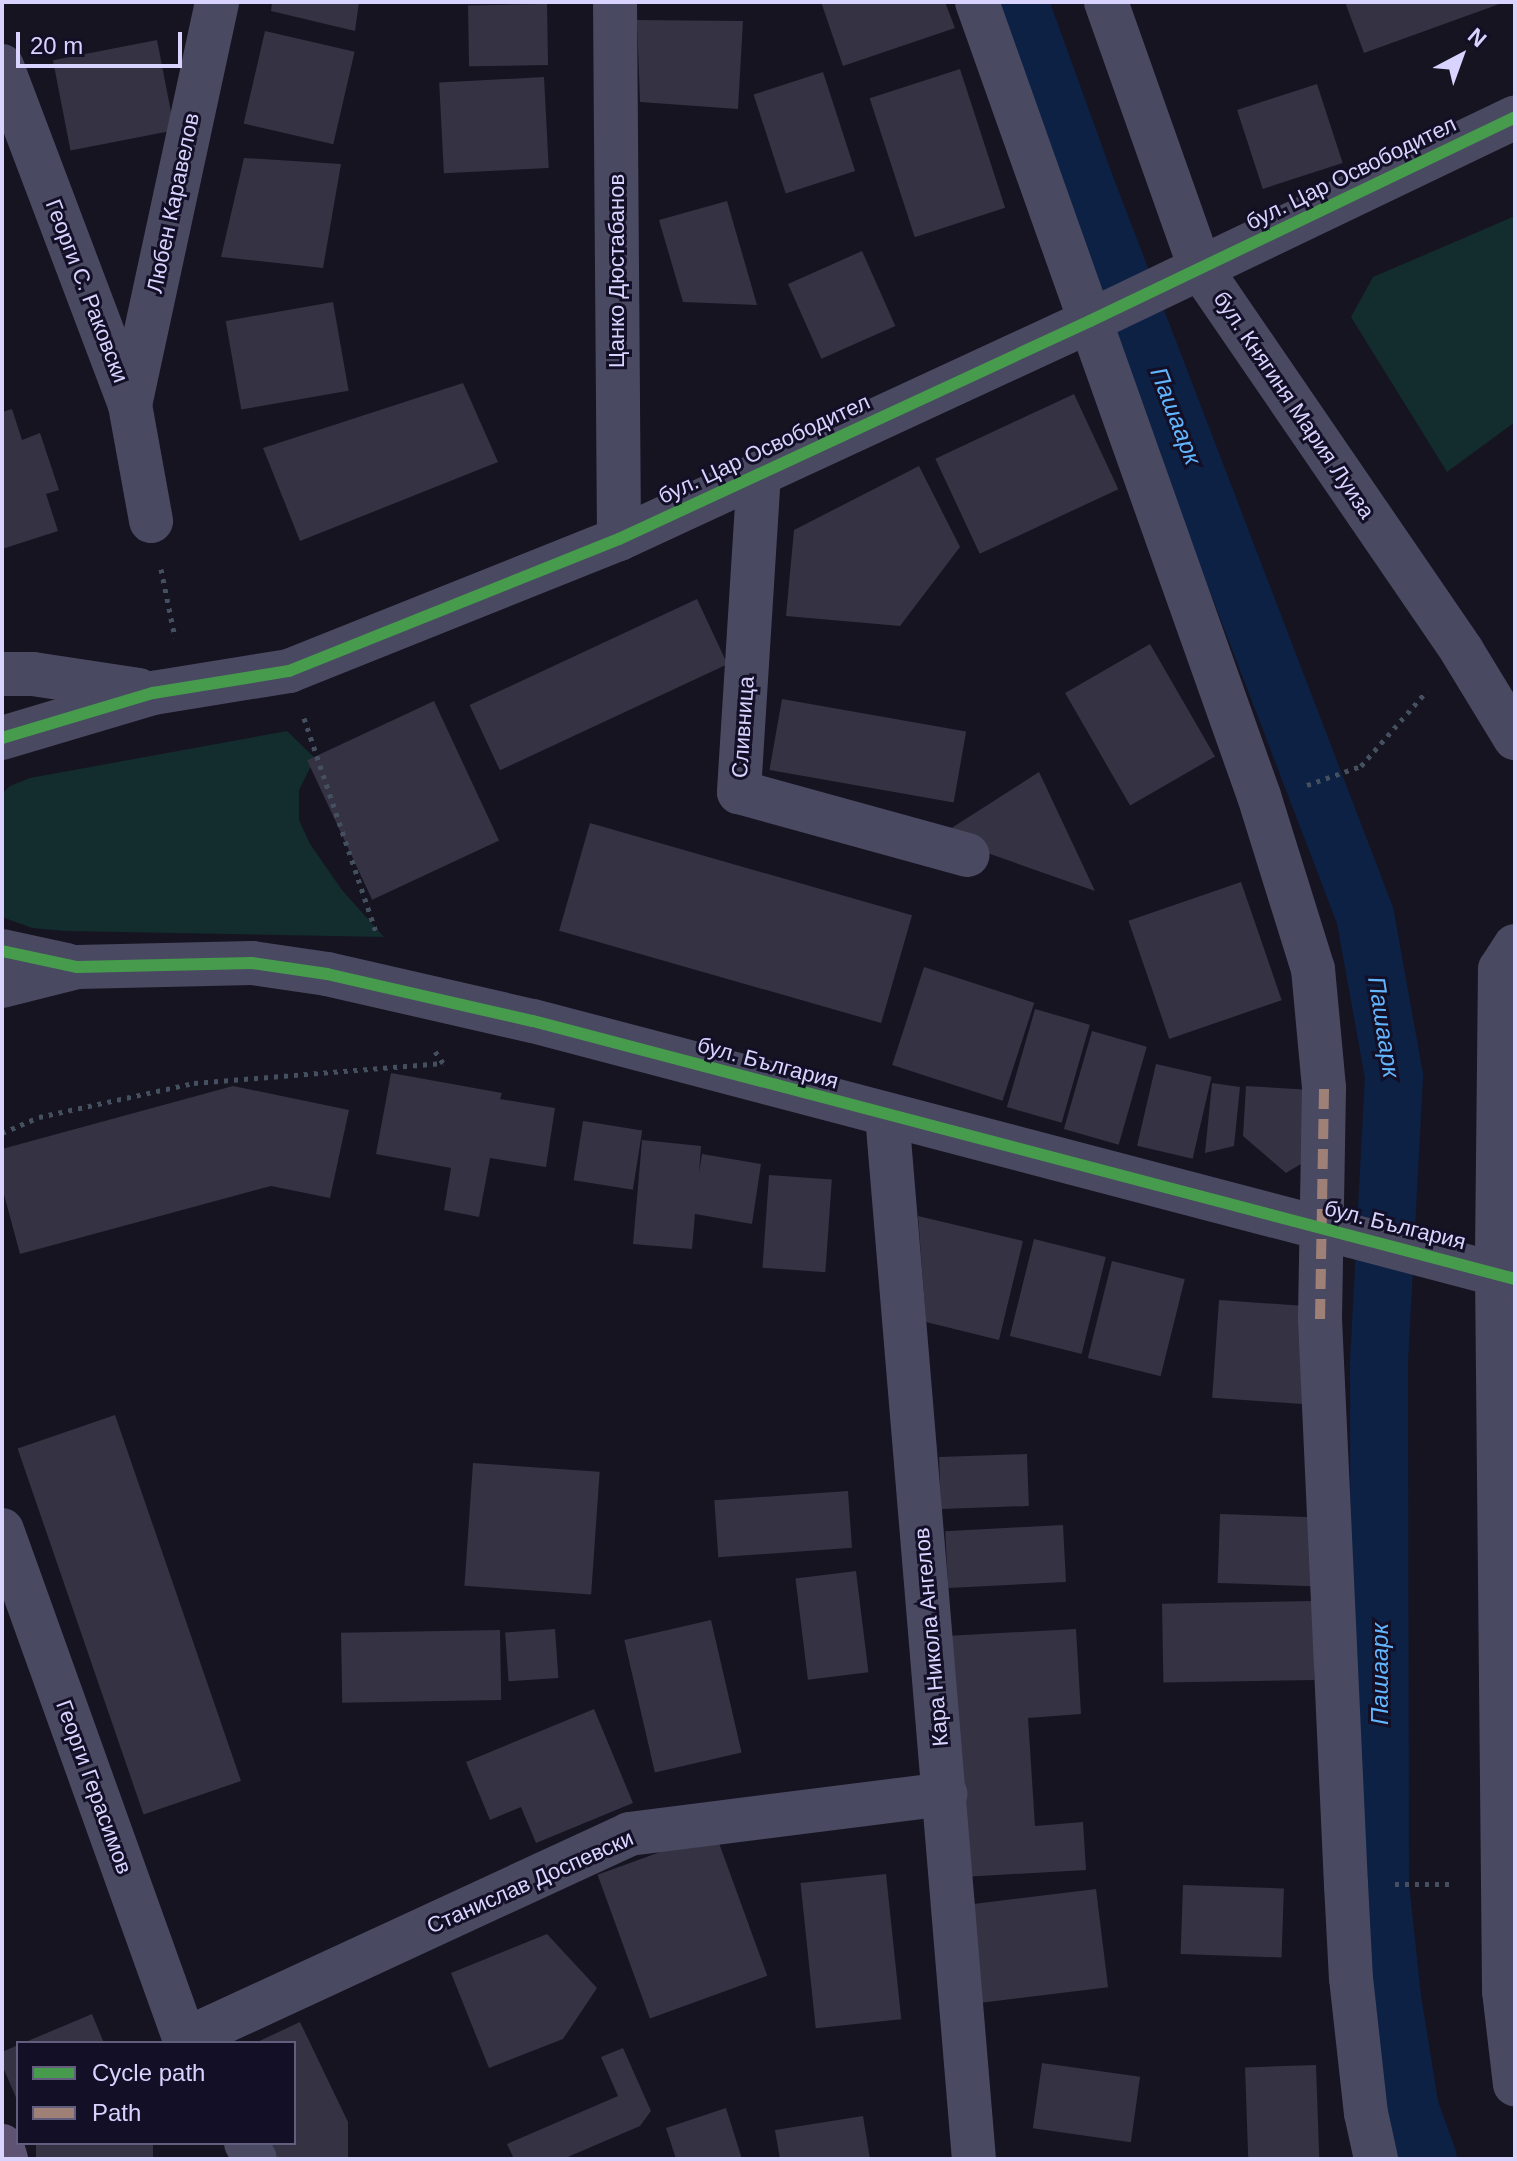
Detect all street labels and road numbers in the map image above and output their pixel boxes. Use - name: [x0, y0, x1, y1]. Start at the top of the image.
- street label: Любен Каравелов: [141, 111, 205, 295]
- street label: бул. Цар Освободител: [1242, 111, 1460, 235]
- street label: Цанко Дюстабанов: [604, 174, 630, 368]
- street label: Георги С. Раковски: [40, 196, 134, 386]
- street label: бул. Княгиня Мария Луиза: [1208, 286, 1380, 524]
- street label: бул. Цар Освободител: [654, 388, 874, 510]
- street label: Сливница: [726, 675, 760, 779]
- street label: бул. България: [695, 1031, 841, 1095]
- street label: бул. България: [1321, 1195, 1469, 1255]
- street label: Кара Никола Ангелов: [908, 1527, 954, 1747]
- street label: Георги Герасимов: [50, 1696, 138, 1878]
- street label: Станислав Доспевски: [423, 1825, 637, 1939]

